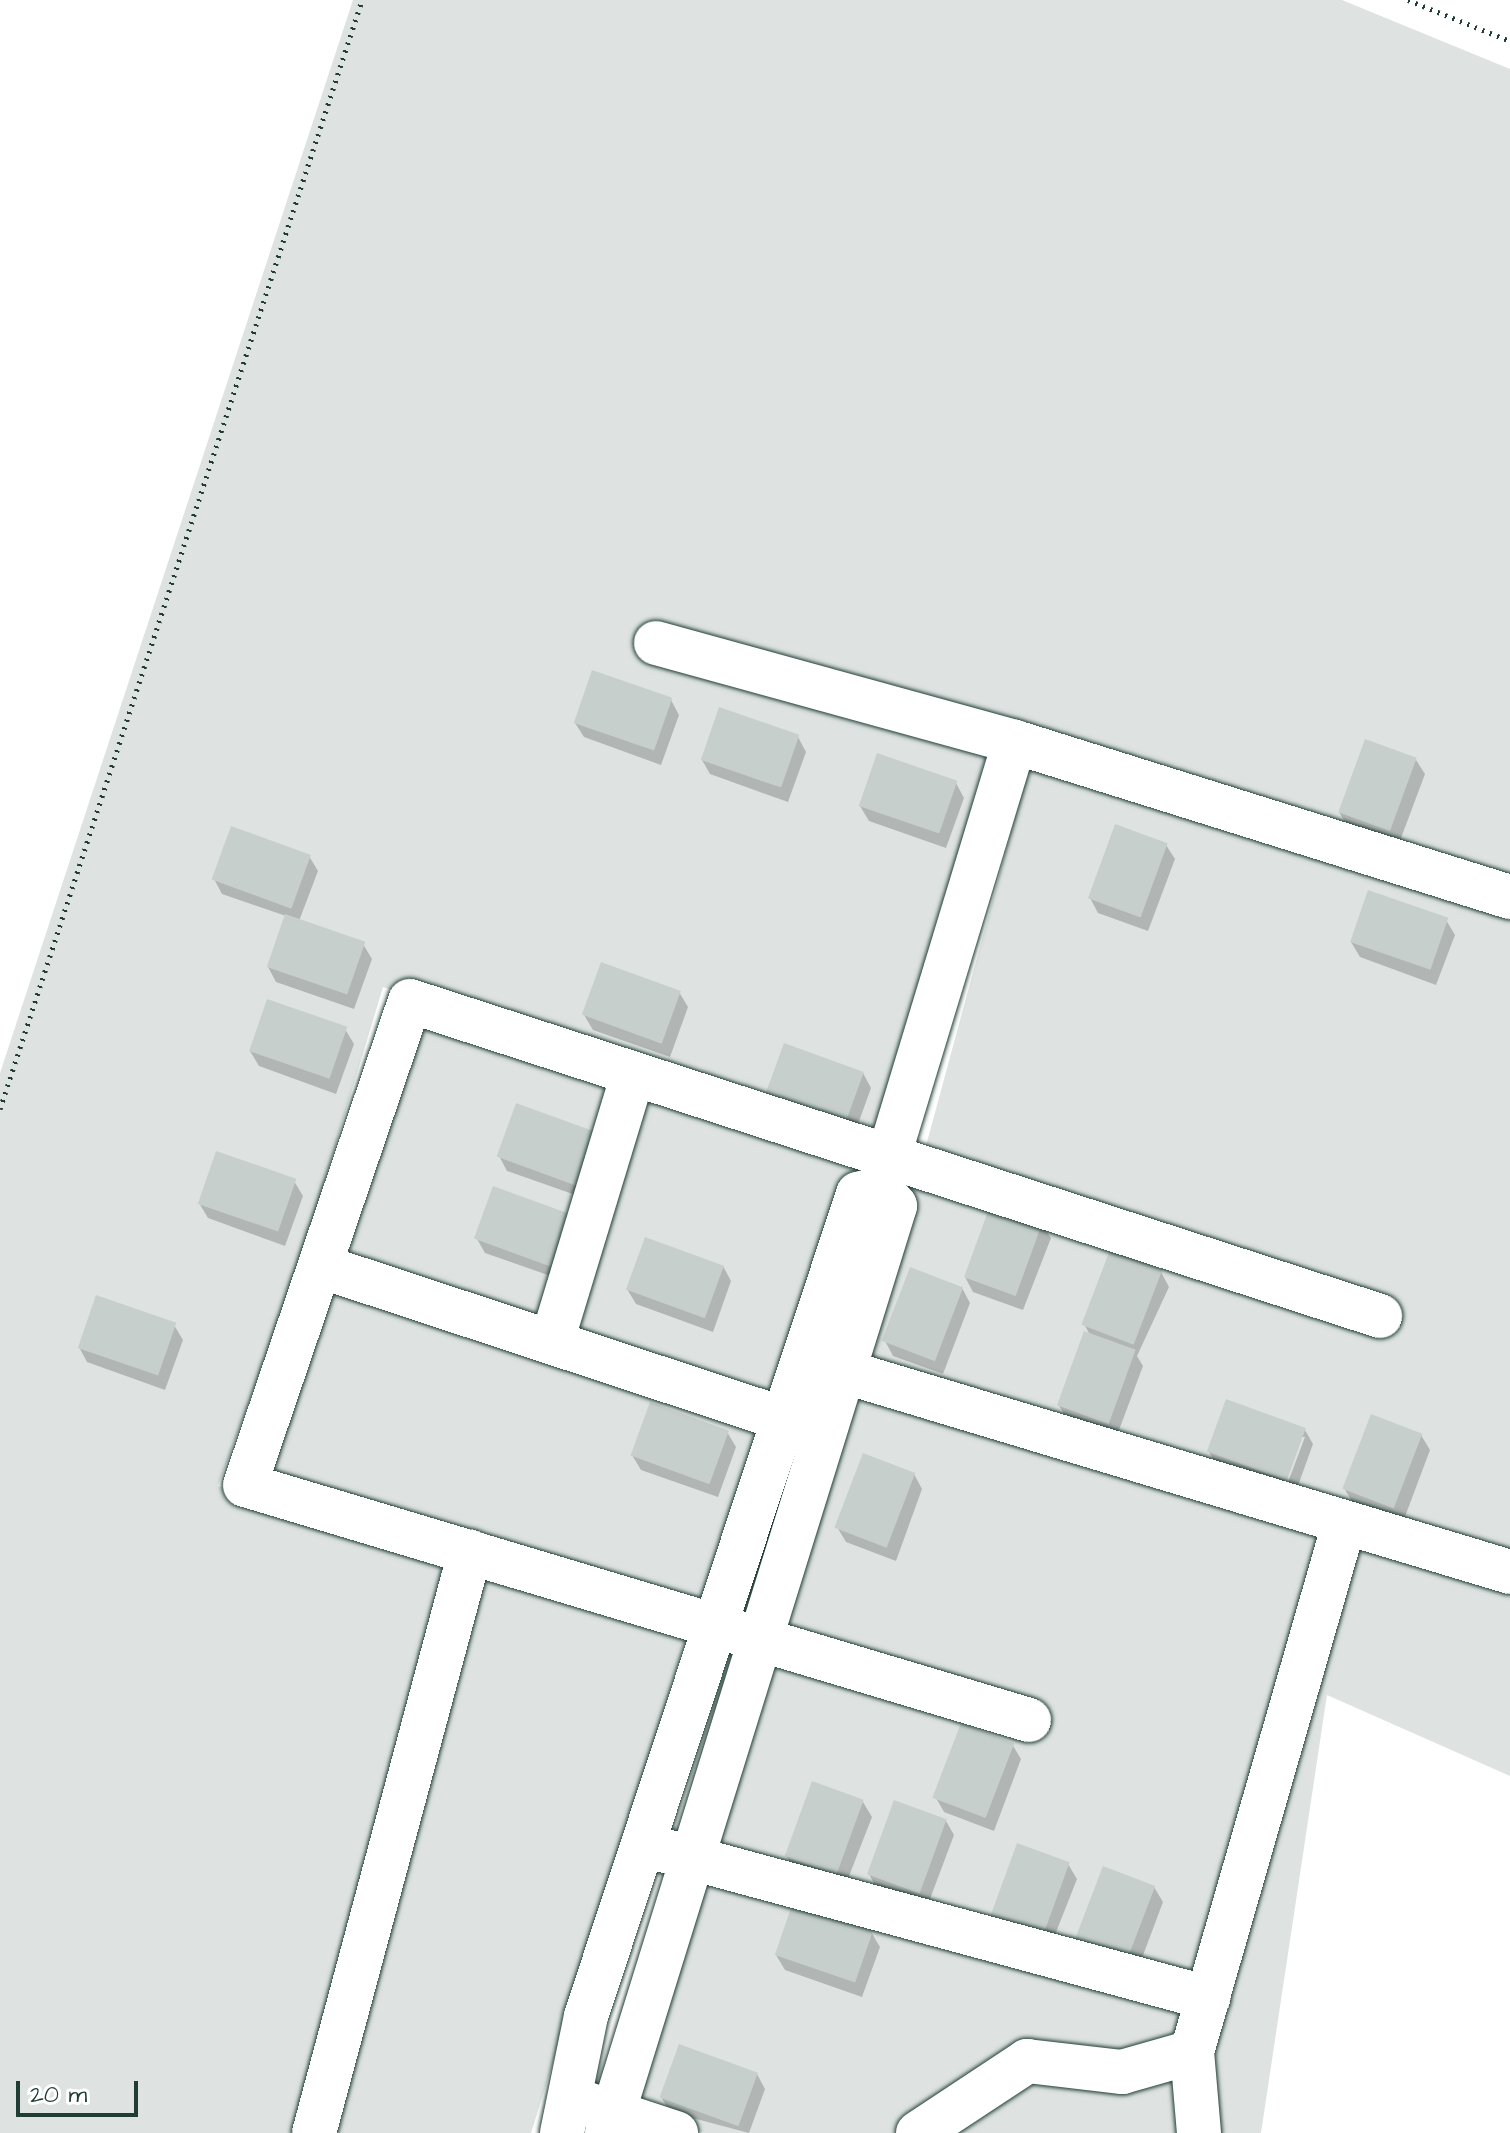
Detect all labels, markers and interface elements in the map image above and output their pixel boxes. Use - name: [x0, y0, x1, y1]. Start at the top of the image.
- scale bar: [20, 2065, 142, 2115]
- text: 20 m: [30, 2078, 87, 2112]

